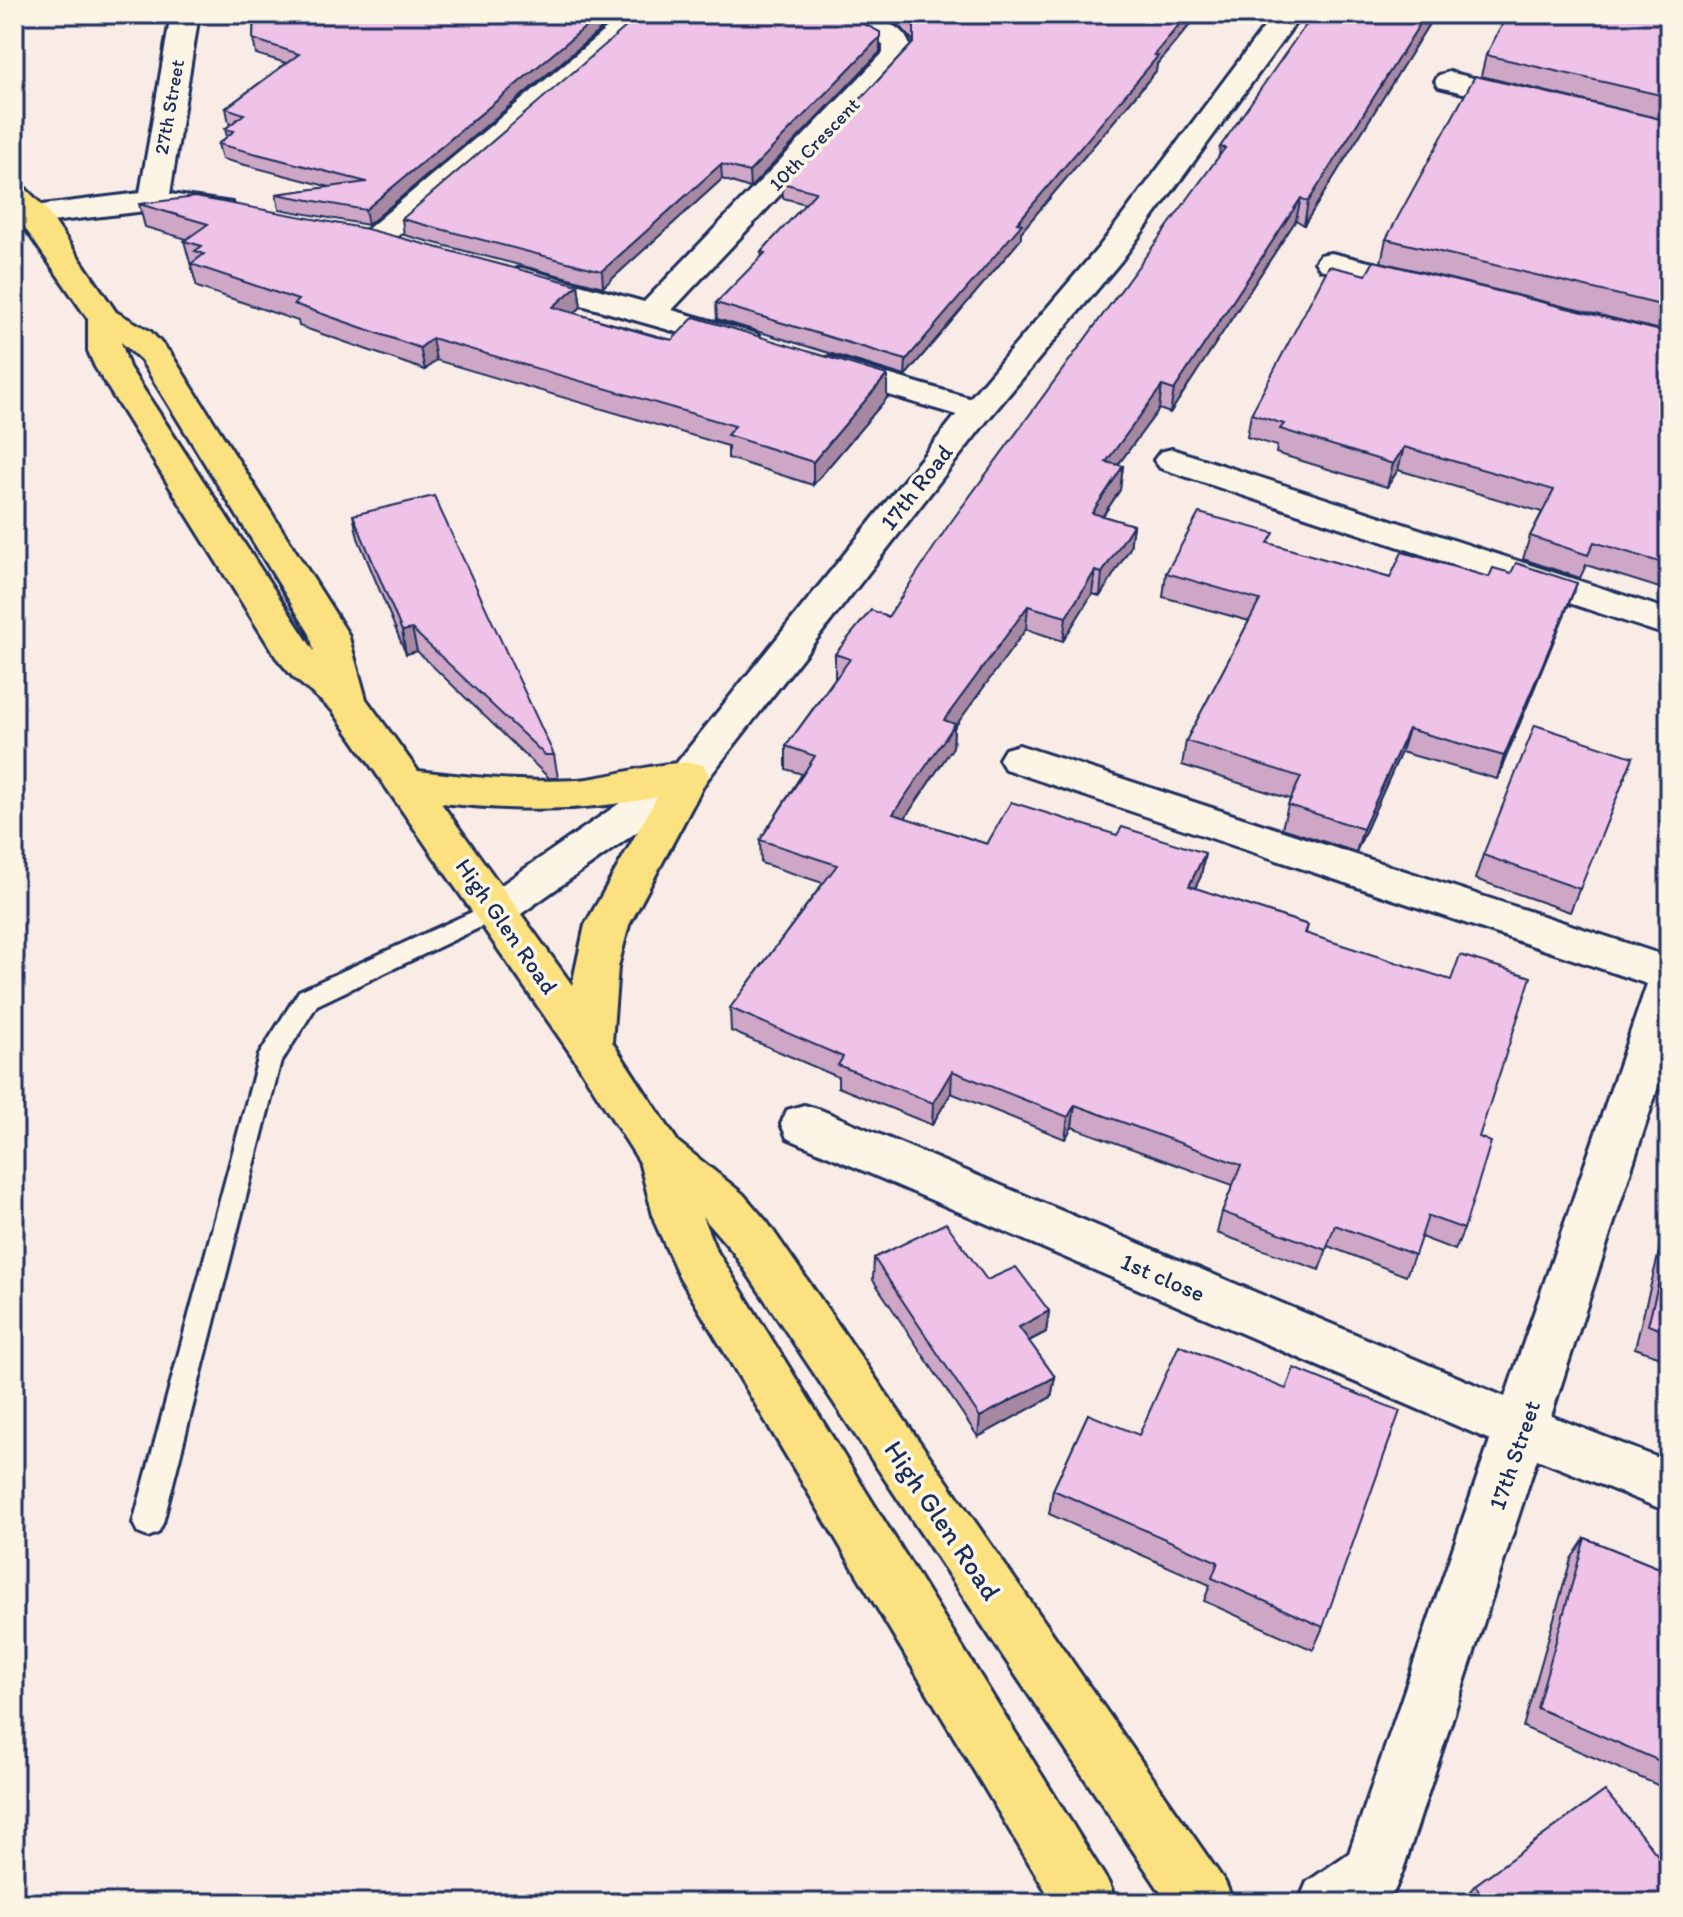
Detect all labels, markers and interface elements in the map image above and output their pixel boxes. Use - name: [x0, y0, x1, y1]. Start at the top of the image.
- street label: 27th Street: [149, 57, 189, 156]
- street label: 10th Crescent: [763, 92, 865, 196]
- street label: 17th Road: [873, 438, 959, 536]
- street label: High Glen Road: [450, 853, 564, 999]
- street label: 1st close: [1117, 1246, 1209, 1308]
- street label: 17th Street: [1482, 1397, 1546, 1513]
- street label: High Glen Road: [877, 1434, 1009, 1606]

